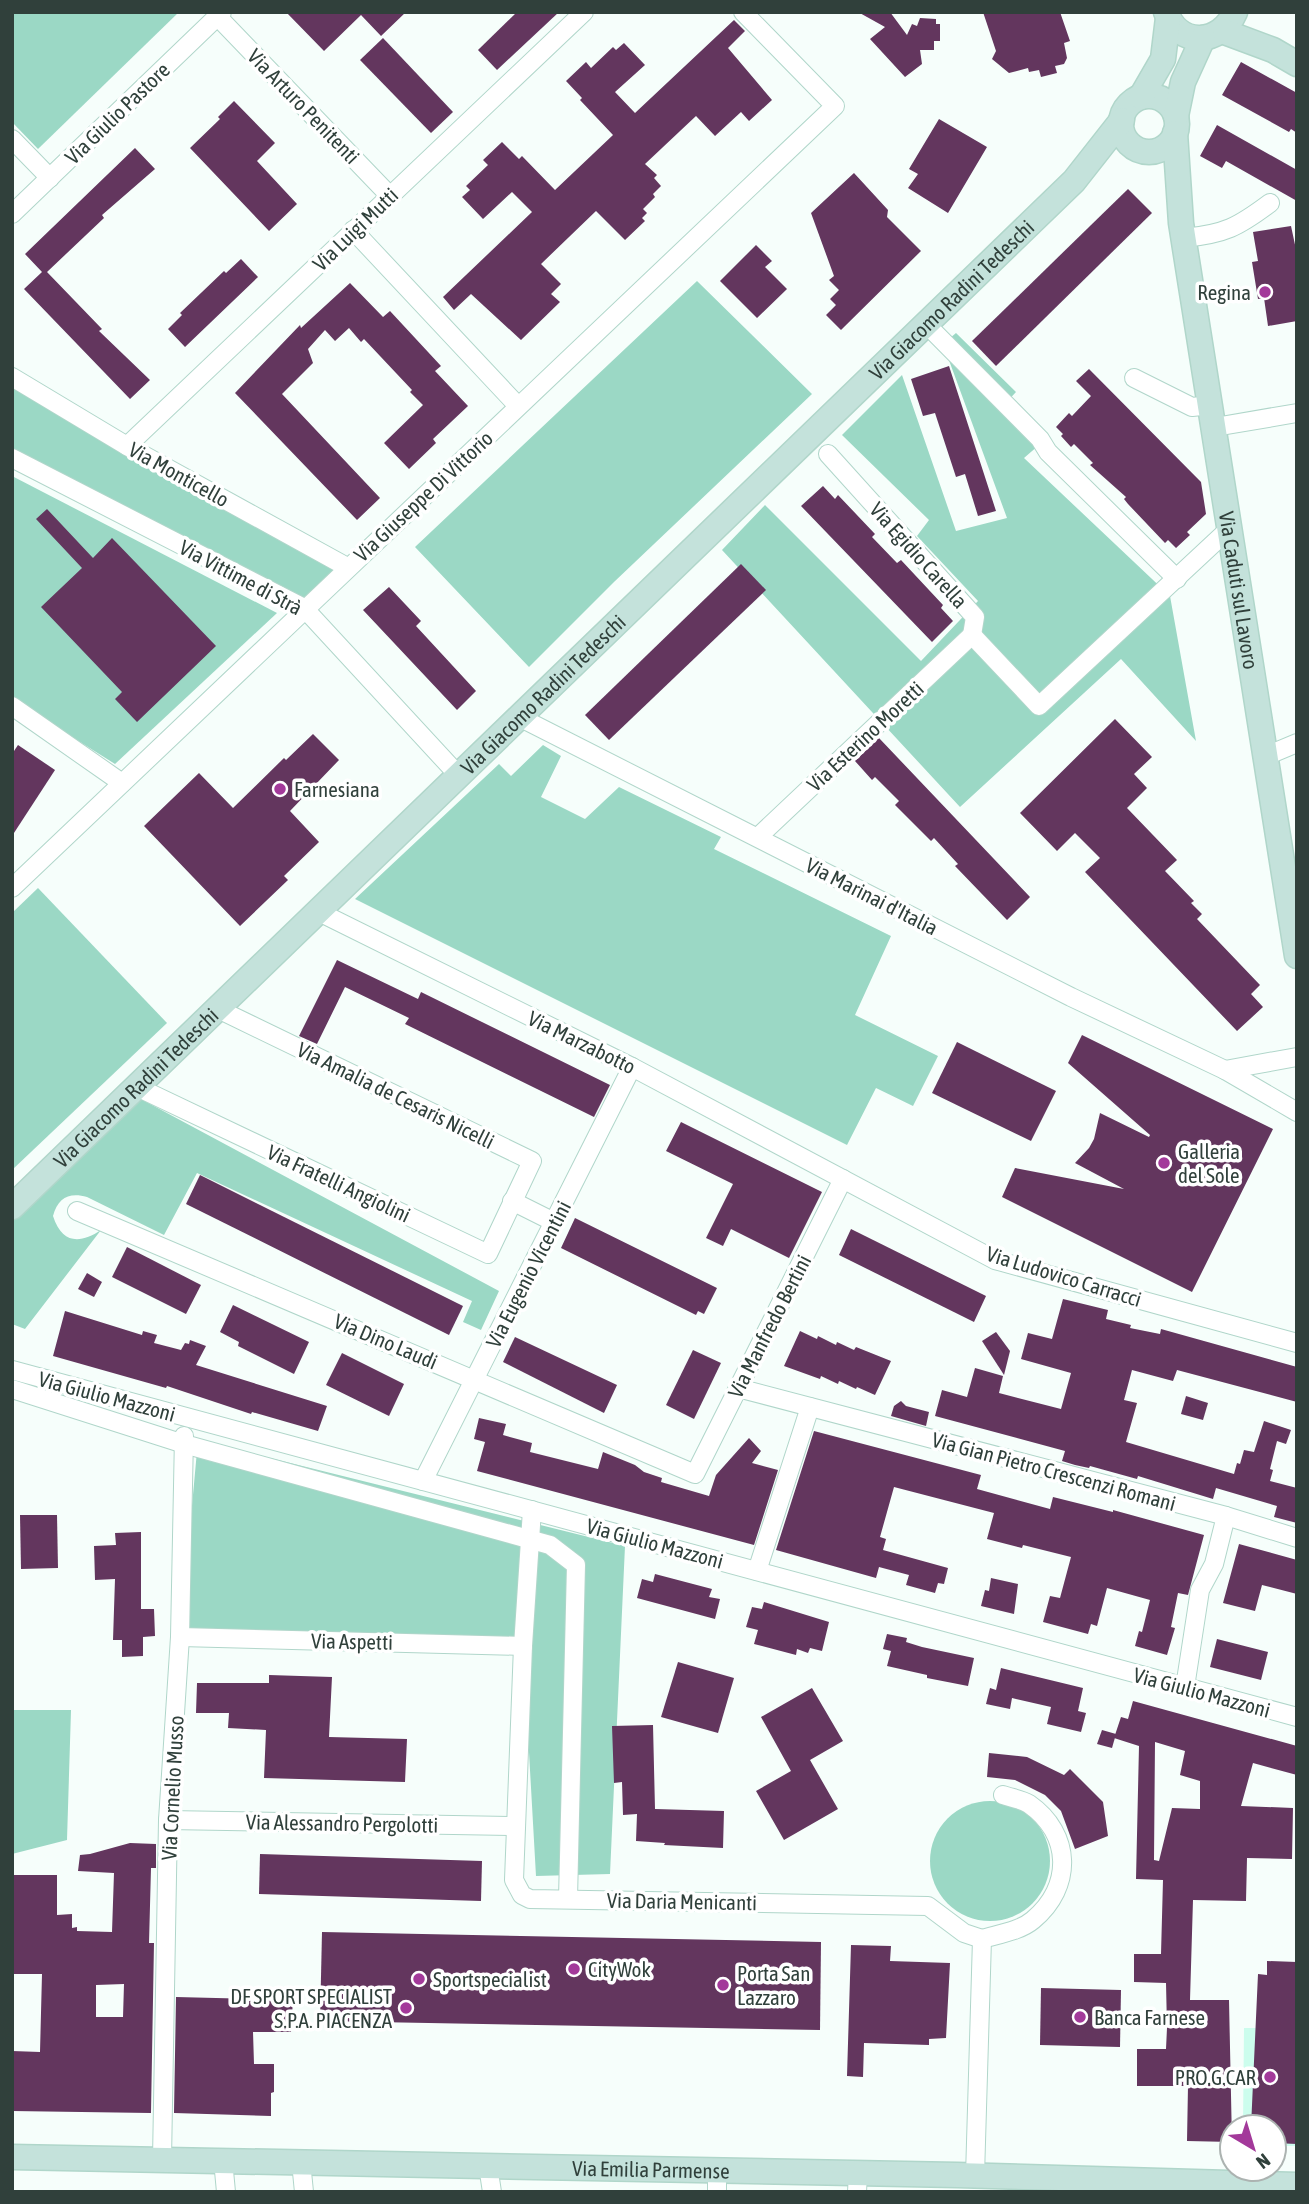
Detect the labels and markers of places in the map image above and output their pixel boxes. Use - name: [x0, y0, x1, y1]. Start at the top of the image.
- place label: Regina: [1197, 280, 1251, 304]
- marker: Regina: [1257, 284, 1273, 300]
- place label: Farnesiana: [294, 777, 380, 801]
- marker: Farnesiana: [272, 781, 288, 797]
- place label: Galleria del Sole: [1178, 1139, 1240, 1187]
- marker: Galleria del Sole: [1156, 1155, 1172, 1171]
- place label: CityWok: [588, 1957, 651, 1981]
- marker: CityWok: [566, 1961, 582, 1977]
- place label: Porta San Lazzaro: [737, 1961, 810, 2009]
- place label: Sportspecialist: [433, 1967, 547, 1991]
- marker: Sportspecialist: [411, 1971, 427, 1987]
- marker: Porta San Lazzaro: [715, 1977, 731, 1993]
- place label: DF SPORT SPECIALIST S.P.A. PIACENZA: [230, 1984, 393, 2032]
- marker: DF SPORT SPECIALIST S.P.A. PIACENZA: [398, 2000, 414, 2016]
- place label: Banca Farnese: [1094, 2005, 1205, 2029]
- marker: Banca Farnese: [1072, 2009, 1088, 2025]
- place label: PRO.G.CAR: [1175, 2065, 1256, 2089]
- marker: PRO.G.CAR: [1262, 2069, 1278, 2085]

